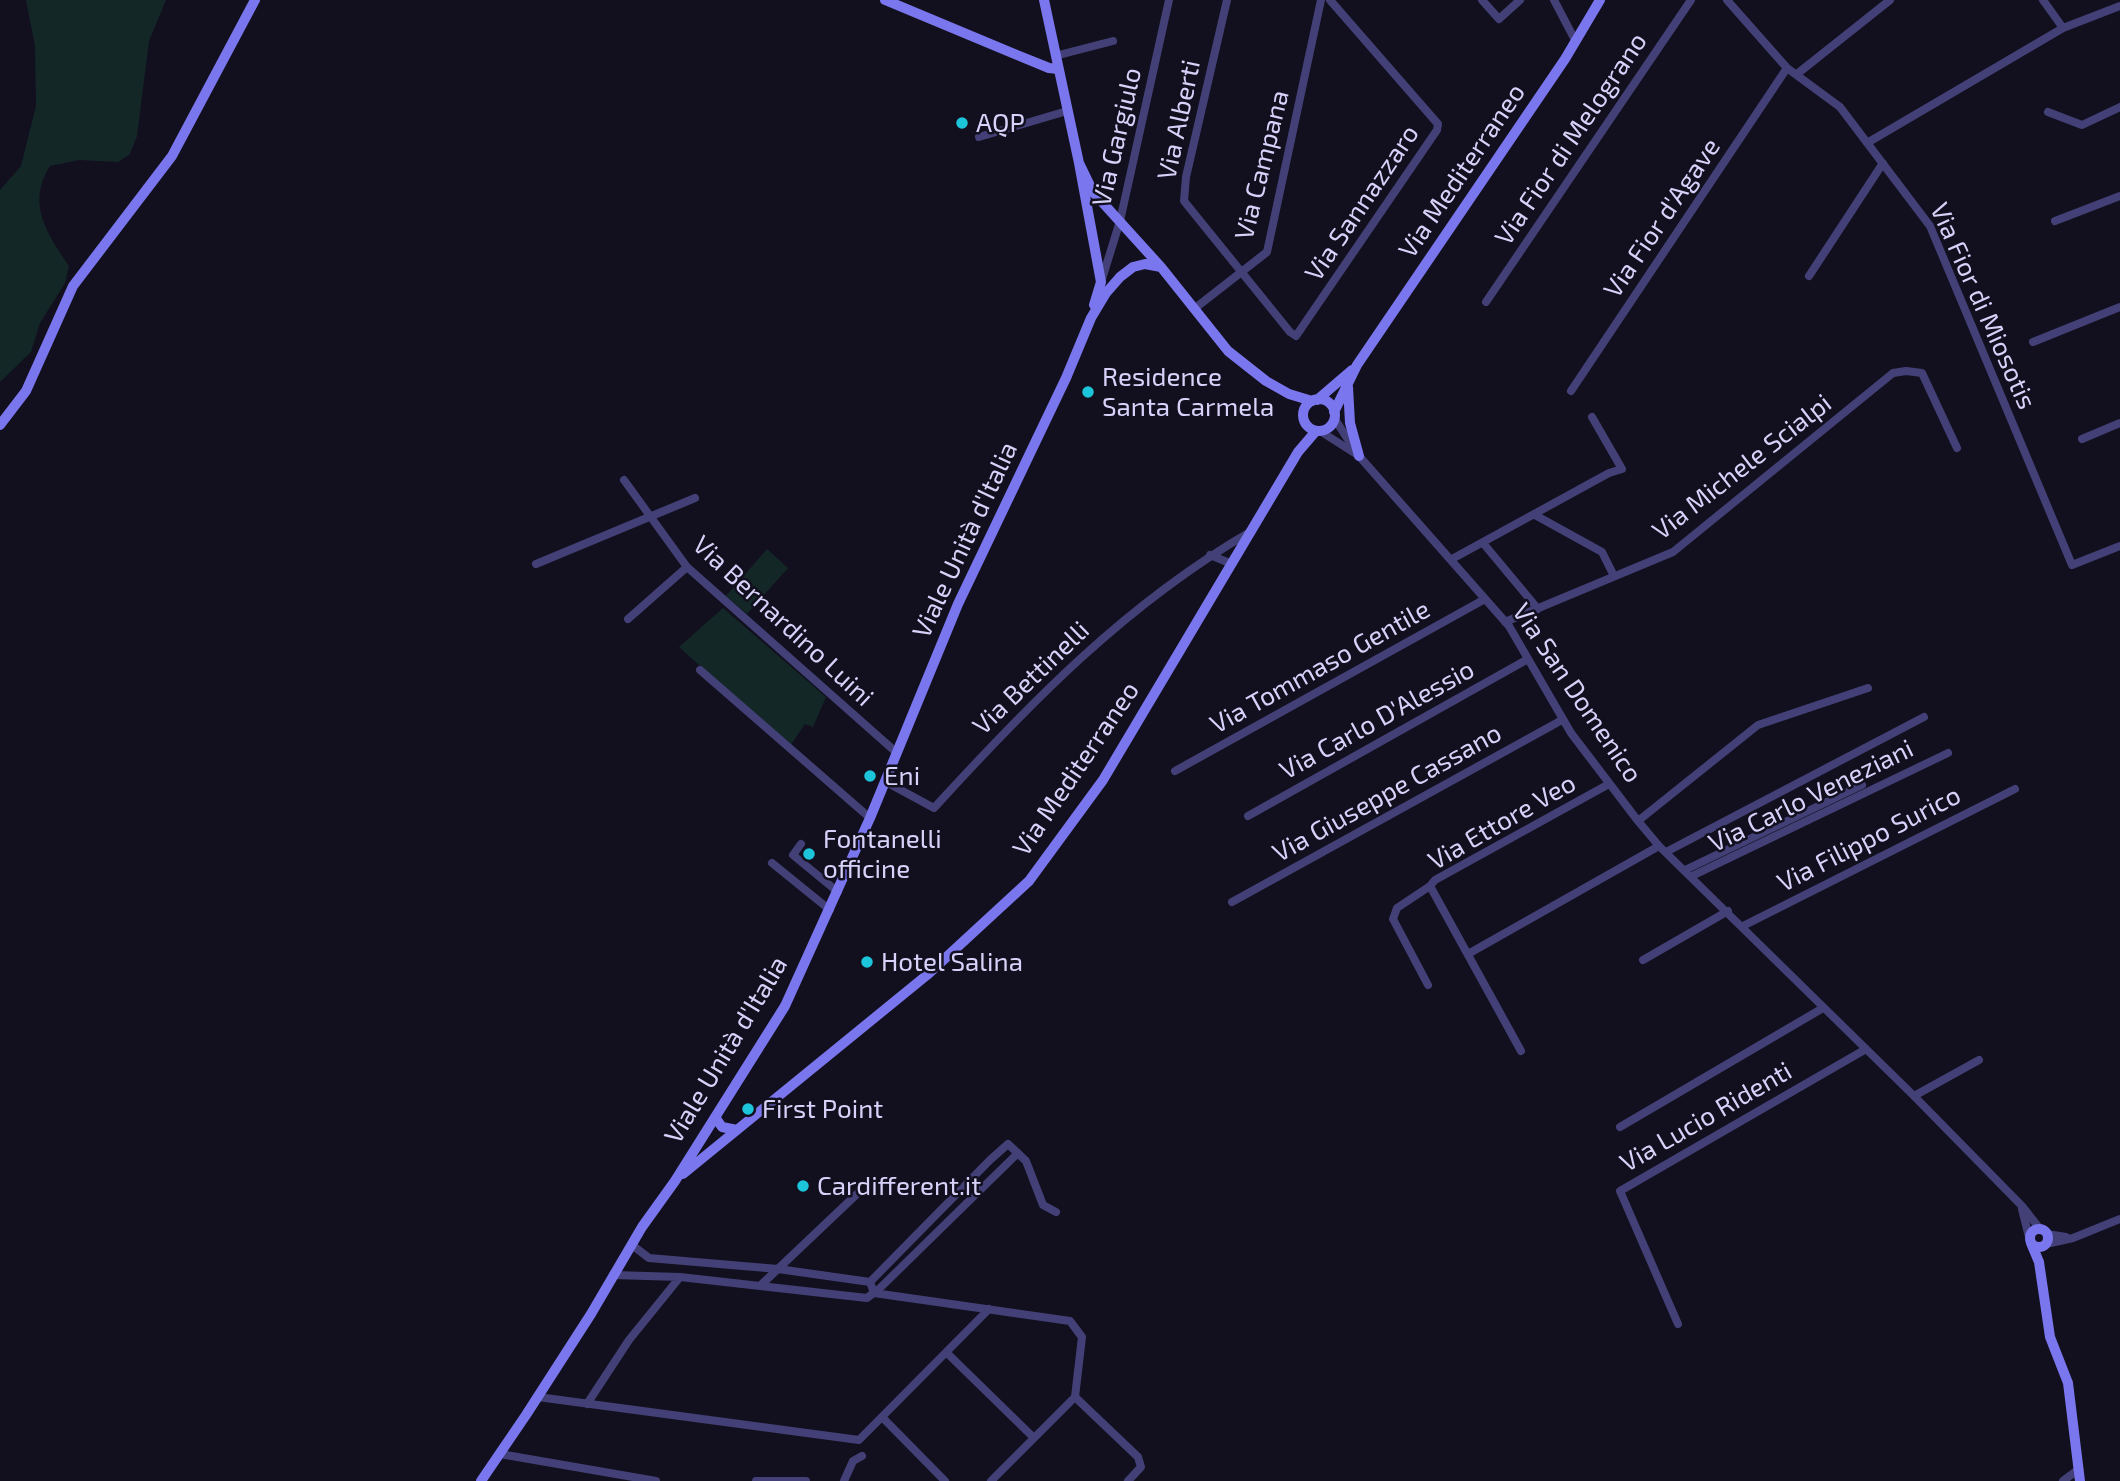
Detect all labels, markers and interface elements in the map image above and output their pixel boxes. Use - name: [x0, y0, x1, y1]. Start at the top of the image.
- street label: Via Fior di Melograno: [1488, 27, 1654, 251]
- street label: Via Alberti: [1151, 57, 1207, 183]
- street label: Via Gargiulo: [1086, 65, 1148, 209]
- street label: Via Mediterraneo: [1392, 78, 1532, 264]
- street label: Via Campana: [1228, 87, 1296, 243]
- place label: AQP: [976, 107, 1025, 139]
- marker: AQP: [954, 115, 970, 131]
- street label: Via Sannazzaro: [1298, 119, 1426, 287]
- street label: Via Fior d'Agave: [1597, 132, 1727, 304]
- street label: Via Fior di Miosotis: [1924, 198, 2042, 414]
- place label: Residence Santa Carmela: [1102, 361, 1274, 422]
- marker: Residence Santa Carmela: [1080, 384, 1096, 400]
- street label: Via Michele Scialpi: [1646, 388, 1838, 546]
- street label: Viale Unità d'Italia: [906, 437, 1024, 643]
- street label: Via Bernardino Luini: [686, 529, 880, 713]
- street label: Via Tommaso Gentile: [1205, 594, 1435, 740]
- street label: Via San Domenico: [1505, 597, 1649, 789]
- street label: Via Bettinelli: [966, 615, 1096, 741]
- street label: Via Carlo D'Alessio: [1274, 654, 1480, 786]
- street label: Via Mediterraneo: [1006, 676, 1146, 862]
- street label: Via Giuseppe Cassano: [1267, 717, 1507, 869]
- street label: Via Carlo Veneziani: [1704, 733, 1918, 859]
- place label: Eni: [884, 760, 920, 792]
- street label: Via Ettore Veo: [1423, 767, 1581, 877]
- marker: Eni: [862, 768, 878, 784]
- street label: Via Filippo Surico: [1772, 779, 1966, 899]
- place label: Fontanelli officine: [823, 823, 942, 884]
- marker: Fontanelli officine: [801, 846, 817, 862]
- place label: Hotel Salina: [881, 946, 1023, 978]
- street label: Viale Unità d'Italia: [658, 951, 794, 1149]
- marker: Hotel Salina: [859, 954, 875, 970]
- street label: Via Lucio Ridenti: [1615, 1055, 1797, 1179]
- place label: First Point: [762, 1093, 883, 1125]
- marker: First Point: [740, 1101, 756, 1117]
- place label: Cardifferent.it: [817, 1170, 981, 1202]
- marker: Cardifferent.it: [795, 1178, 811, 1194]

